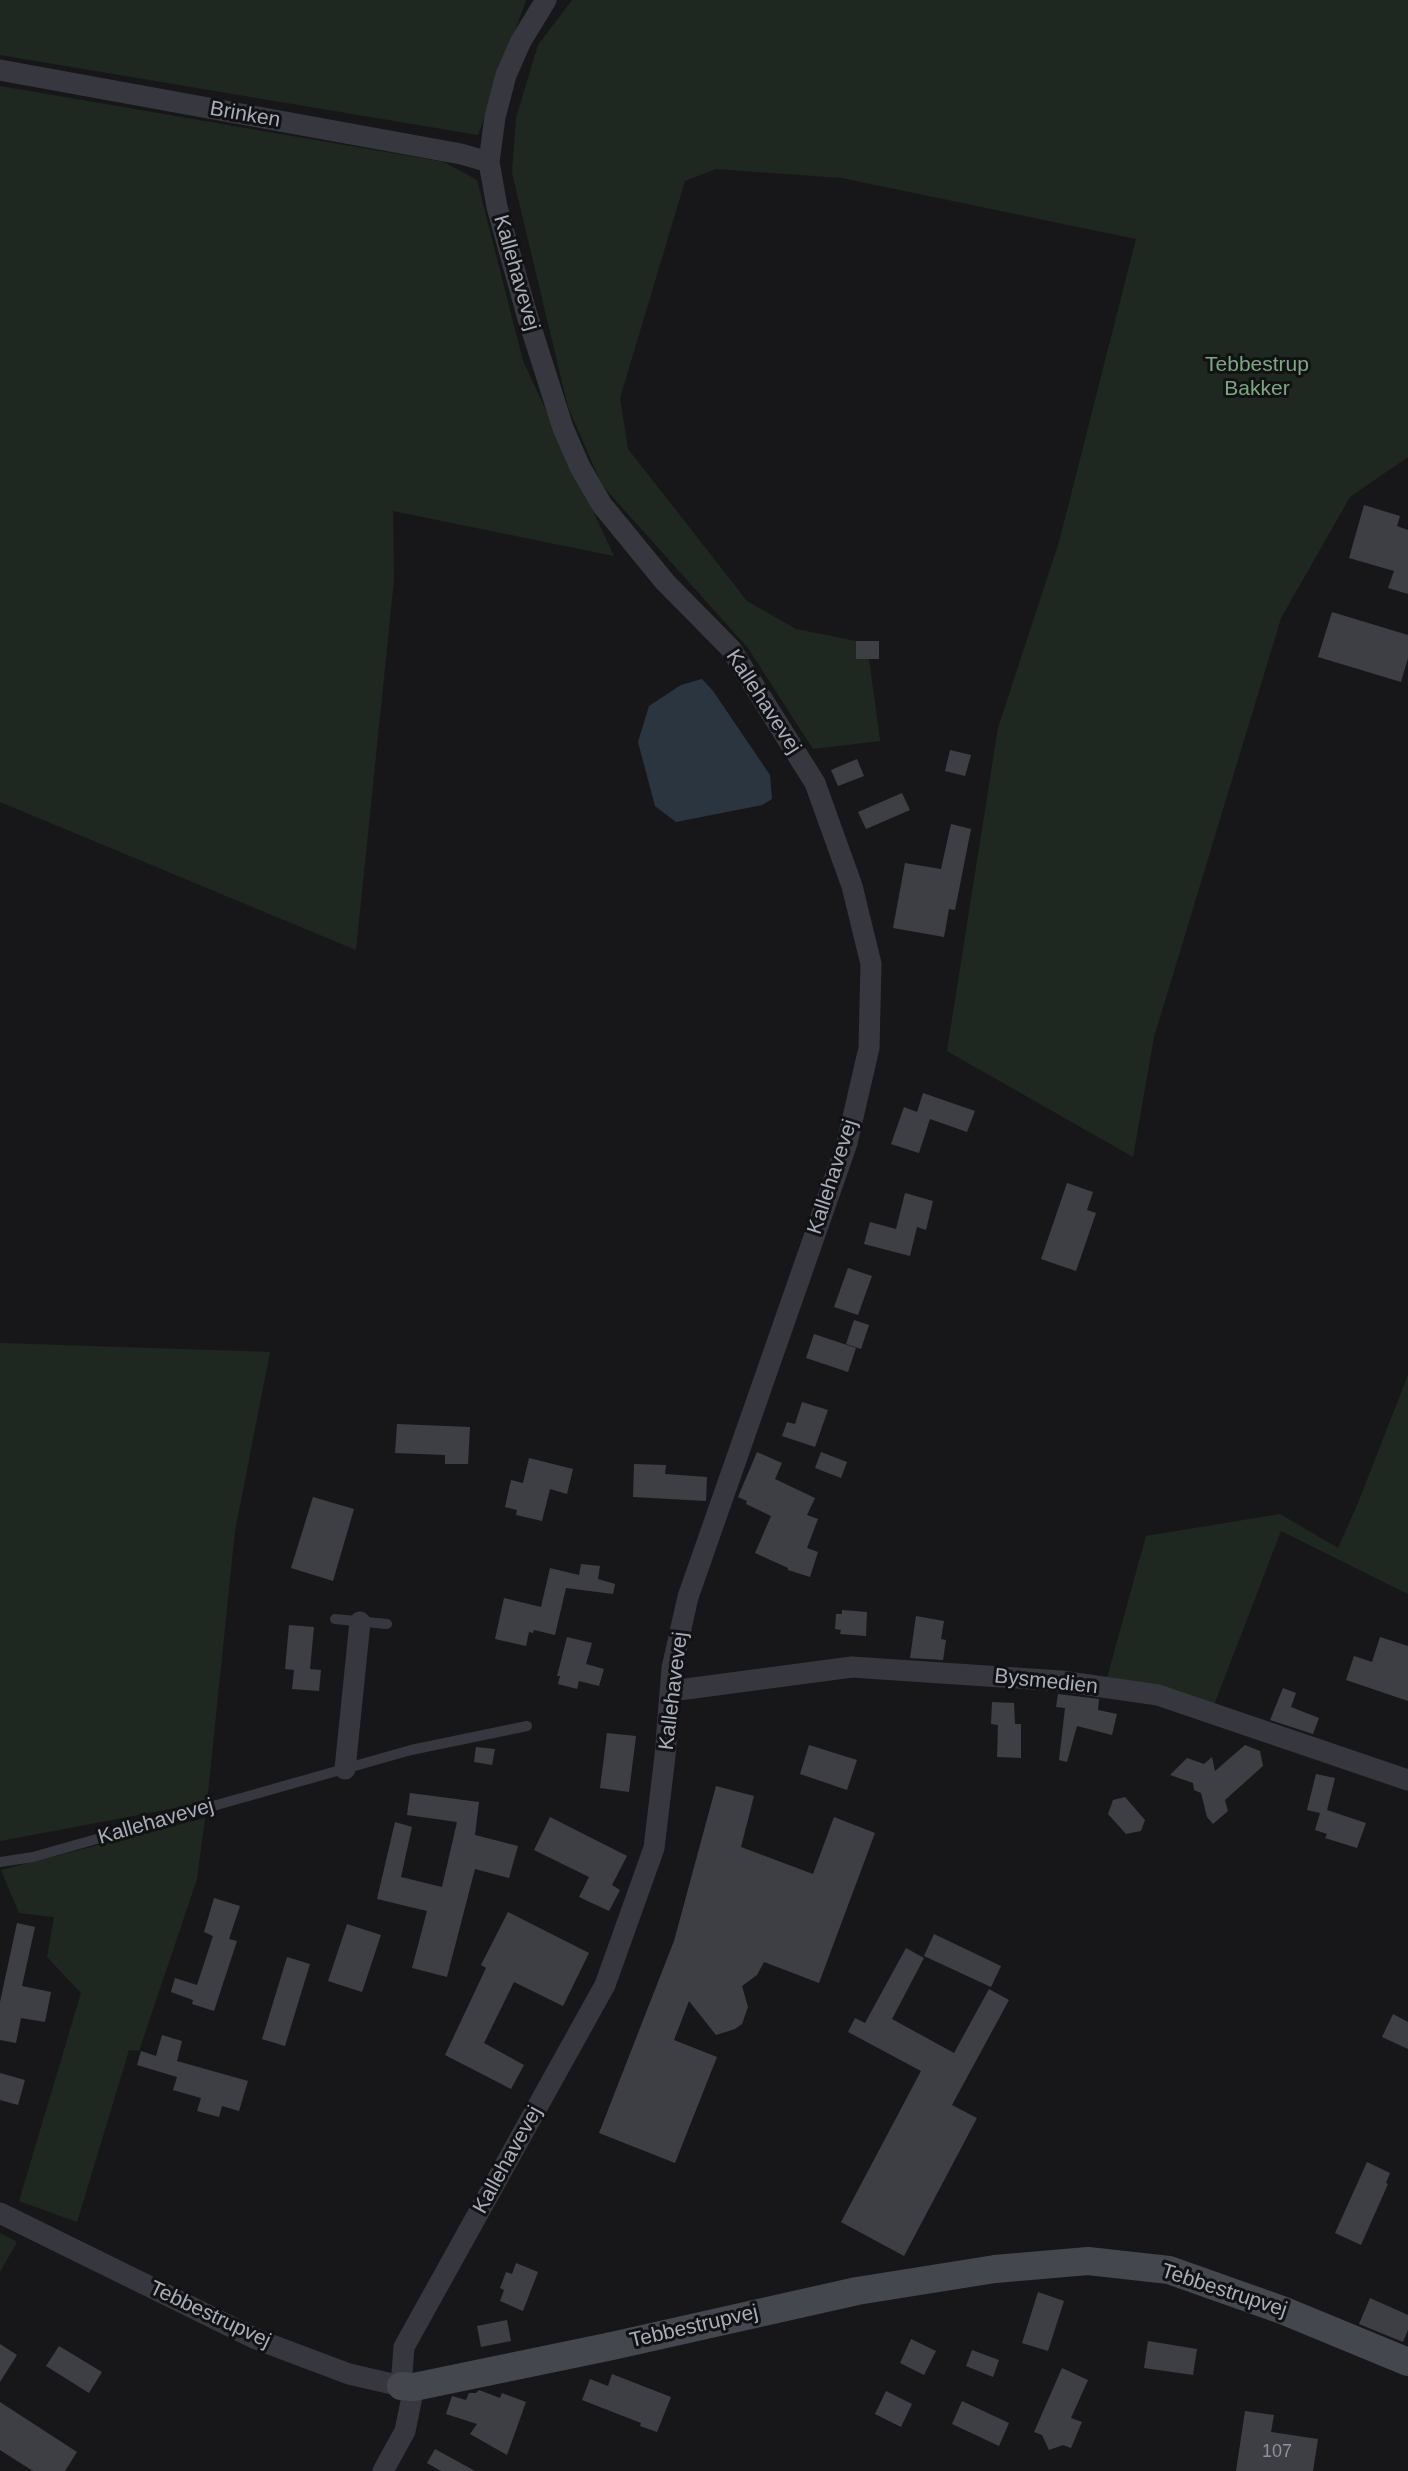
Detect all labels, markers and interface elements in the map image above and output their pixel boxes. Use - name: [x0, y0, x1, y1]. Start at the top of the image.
- street label: Brinken: [208, 96, 282, 134]
- street label: Kallehavevej: [487, 212, 545, 334]
- park label: Tebbestrup Bakker: [1205, 352, 1309, 402]
- street label: Kallehavevej: [720, 645, 806, 759]
- street label: Kallehavevej: [803, 1116, 863, 1238]
- street label: Kallehavevej: [654, 1630, 694, 1752]
- street label: Bysmedien: [993, 1664, 1099, 1700]
- street label: Kallehavevej: [95, 1793, 217, 1851]
- street label: Kallehavevej: [468, 2102, 548, 2218]
- street label: Tebbestrupvej: [1158, 2259, 1290, 2323]
- street label: Tebbestrupvej: [145, 2276, 275, 2354]
- street label: Tebbestrupvej: [627, 2300, 761, 2354]
- house number: 107: [1262, 2441, 1292, 2463]

